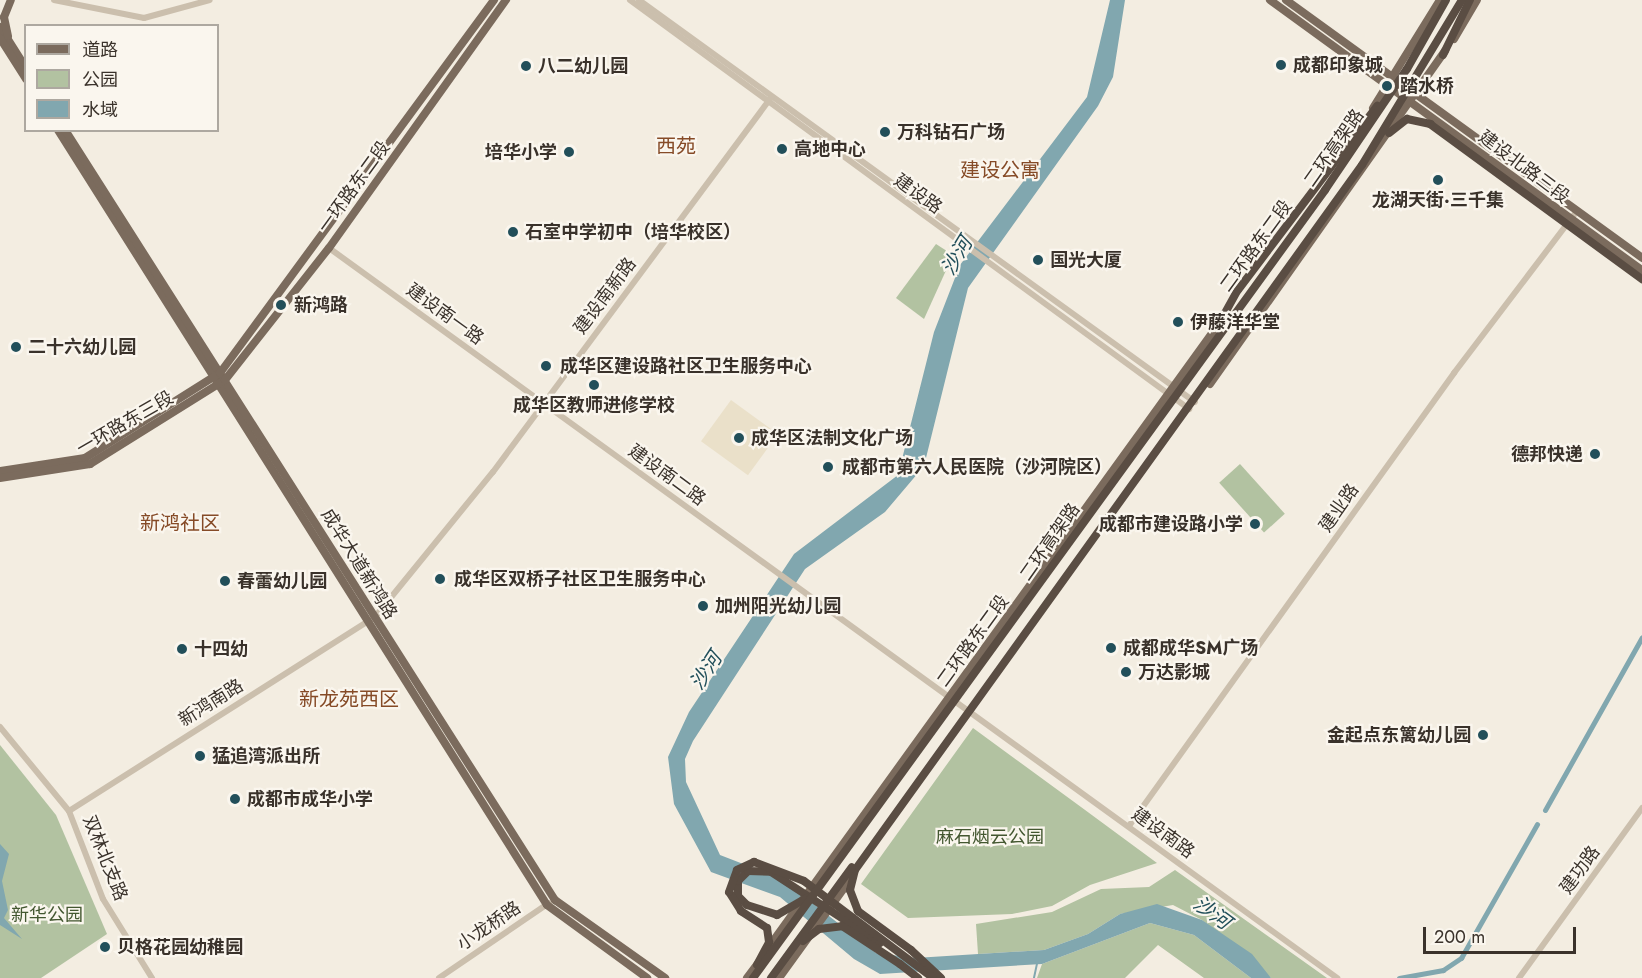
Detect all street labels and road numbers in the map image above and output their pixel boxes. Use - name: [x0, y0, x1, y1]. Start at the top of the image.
- street label: 二环高架路: [1299, 105, 1369, 191]
- street label: 建设北路三段: [1474, 126, 1574, 208]
- street label: 一环路东二段: [314, 137, 394, 237]
- street label: 建设路: [890, 169, 946, 219]
- street label: 二环路东二段: [1216, 196, 1296, 296]
- street label: 建设南新路: [569, 254, 641, 338]
- street label: 建设南一路: [402, 279, 488, 349]
- street label: 一环路东三段: [73, 387, 177, 459]
- street label: 建设南二路: [624, 440, 710, 510]
- street label: 建业路: [1315, 480, 1363, 536]
- street label: 二环高架路: [1015, 499, 1085, 585]
- street label: 成华大道新鸿路: [316, 505, 402, 623]
- street label: 二环路东二段: [933, 591, 1013, 691]
- street label: 新鸿南路: [175, 675, 247, 731]
- street label: 建设南路: [1128, 803, 1198, 863]
- street label: 双林北支路: [78, 812, 132, 904]
- street label: 建功路: [1555, 842, 1605, 898]
- street label: 小龙桥路: [453, 897, 525, 955]

